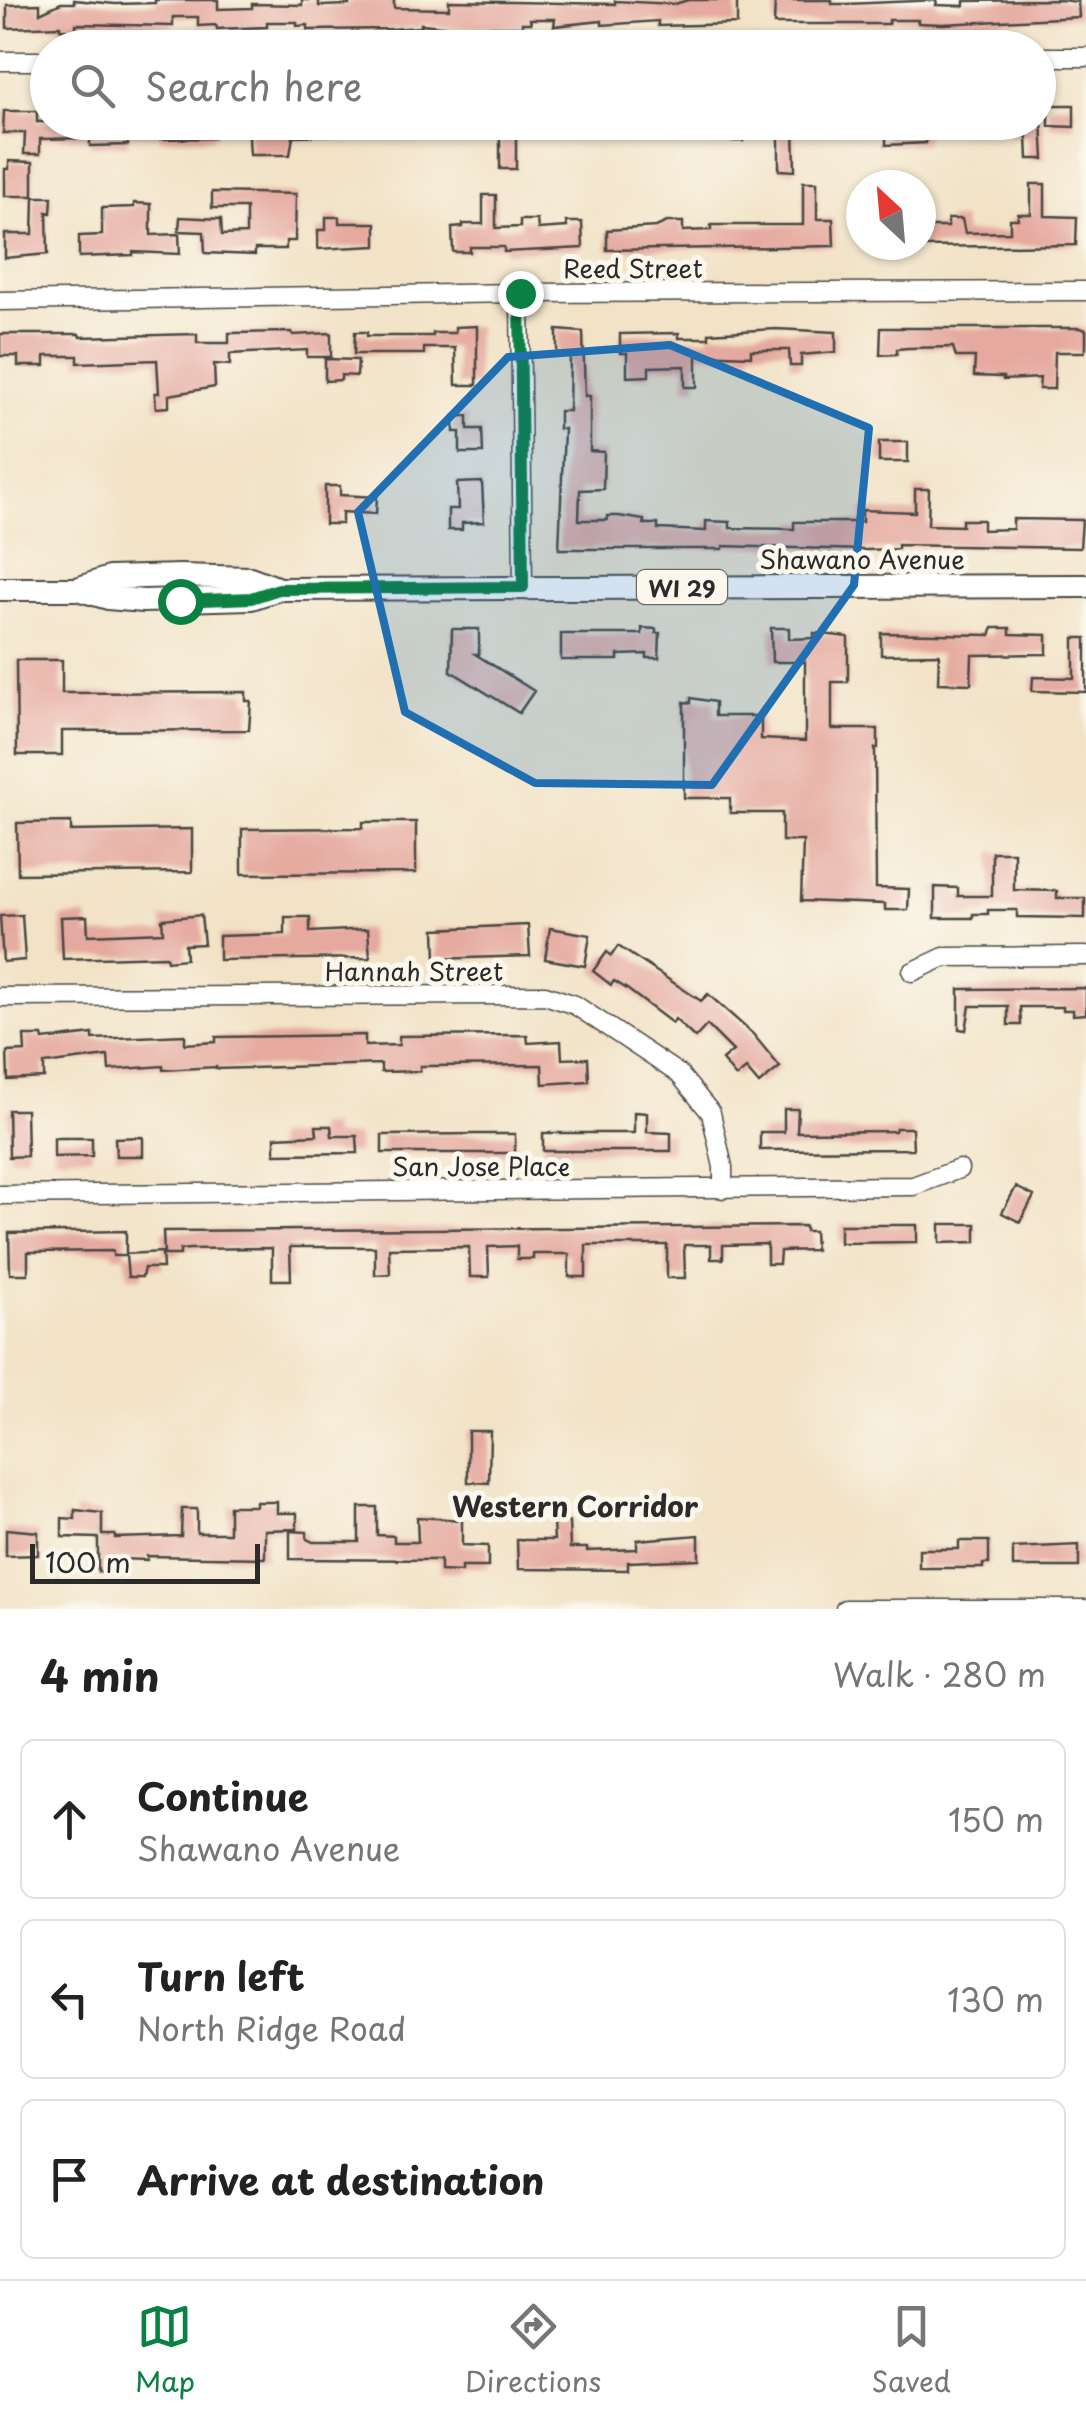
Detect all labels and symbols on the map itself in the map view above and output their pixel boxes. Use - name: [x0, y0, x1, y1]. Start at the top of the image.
- north arrow: [846, 170, 936, 260]
- street label: Reed Street: [563, 249, 703, 287]
- route end: [498, 271, 544, 317]
- street label: Shawano Avenue: [759, 540, 965, 578]
- road number: WI 29: [637, 570, 727, 604]
- route start: [158, 579, 204, 625]
- street label: Hannah Street: [325, 952, 503, 990]
- street label: San Jose Place: [392, 1147, 570, 1185]
- district label: Western Corridor: [452, 1484, 699, 1527]
- scale bar: [30, 1539, 260, 1584]

